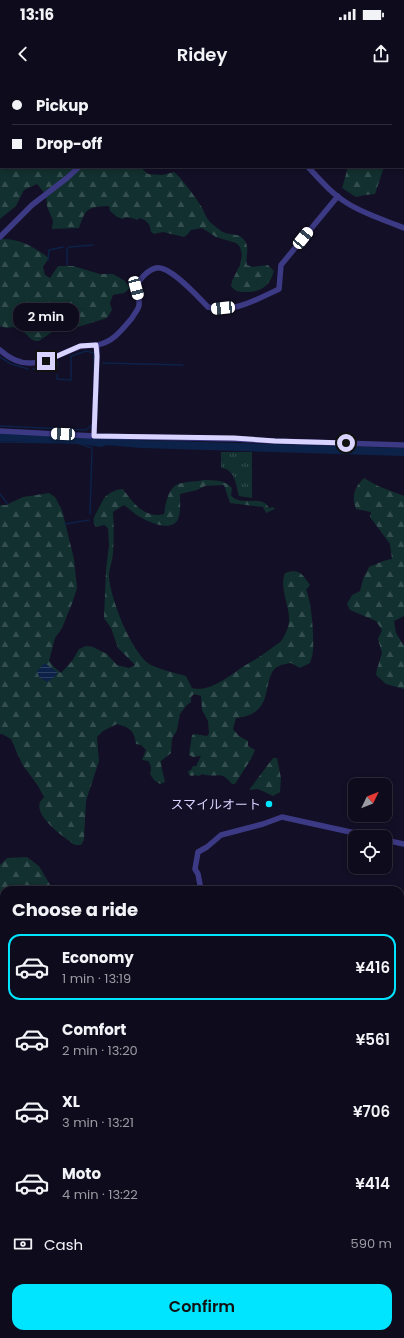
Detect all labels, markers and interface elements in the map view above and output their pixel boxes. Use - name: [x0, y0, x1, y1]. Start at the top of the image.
- text: 13:16: [20, 4, 54, 25]
- text: Ridey: [177, 42, 227, 67]
- icon: back: [12, 43, 34, 65]
- icon: share: [370, 43, 392, 65]
- text: Pickup: [36, 95, 88, 116]
- text: Drop-off: [36, 133, 102, 154]
- car: [291, 225, 315, 251]
- car: [127, 275, 145, 301]
- car: [210, 301, 236, 315]
- callout: 2 min: [13, 303, 79, 331]
- text: 2 min: [28, 307, 64, 326]
- route end: [37, 352, 55, 370]
- car: [51, 427, 75, 441]
- route start: [337, 434, 355, 452]
- north arrow: [348, 778, 392, 822]
- map controls: [348, 778, 392, 874]
- place label: スマイルオート: [170, 795, 261, 814]
- marker: スマイルオート: [264, 799, 274, 809]
- button: locate: [348, 830, 392, 874]
- text: Choose a ride: [12, 897, 138, 922]
- text: Economy: [62, 947, 134, 968]
- icon: car: [14, 949, 50, 985]
- text: ¥416: [356, 957, 390, 978]
- text: 1 min · 13:19: [62, 969, 131, 988]
- text: Comfort: [62, 1019, 126, 1040]
- icon: car: [14, 1021, 50, 1057]
- text: ¥561: [356, 1029, 390, 1050]
- text: 2 min · 13:20: [62, 1041, 138, 1060]
- text: XL: [62, 1091, 80, 1112]
- icon: car: [14, 1093, 50, 1129]
- text: ¥706: [353, 1101, 390, 1122]
- text: 3 min · 13:21: [62, 1113, 134, 1132]
- text: Moto: [62, 1163, 101, 1184]
- icon: car: [14, 1165, 50, 1201]
- text: ¥414: [355, 1173, 390, 1194]
- text: 4 min · 13:22: [62, 1185, 138, 1204]
- icon: cash: [12, 1233, 34, 1255]
- text: Cash: [44, 1234, 83, 1255]
- text: 590 m: [351, 1234, 392, 1253]
- button: Confirm: [12, 1284, 392, 1330]

